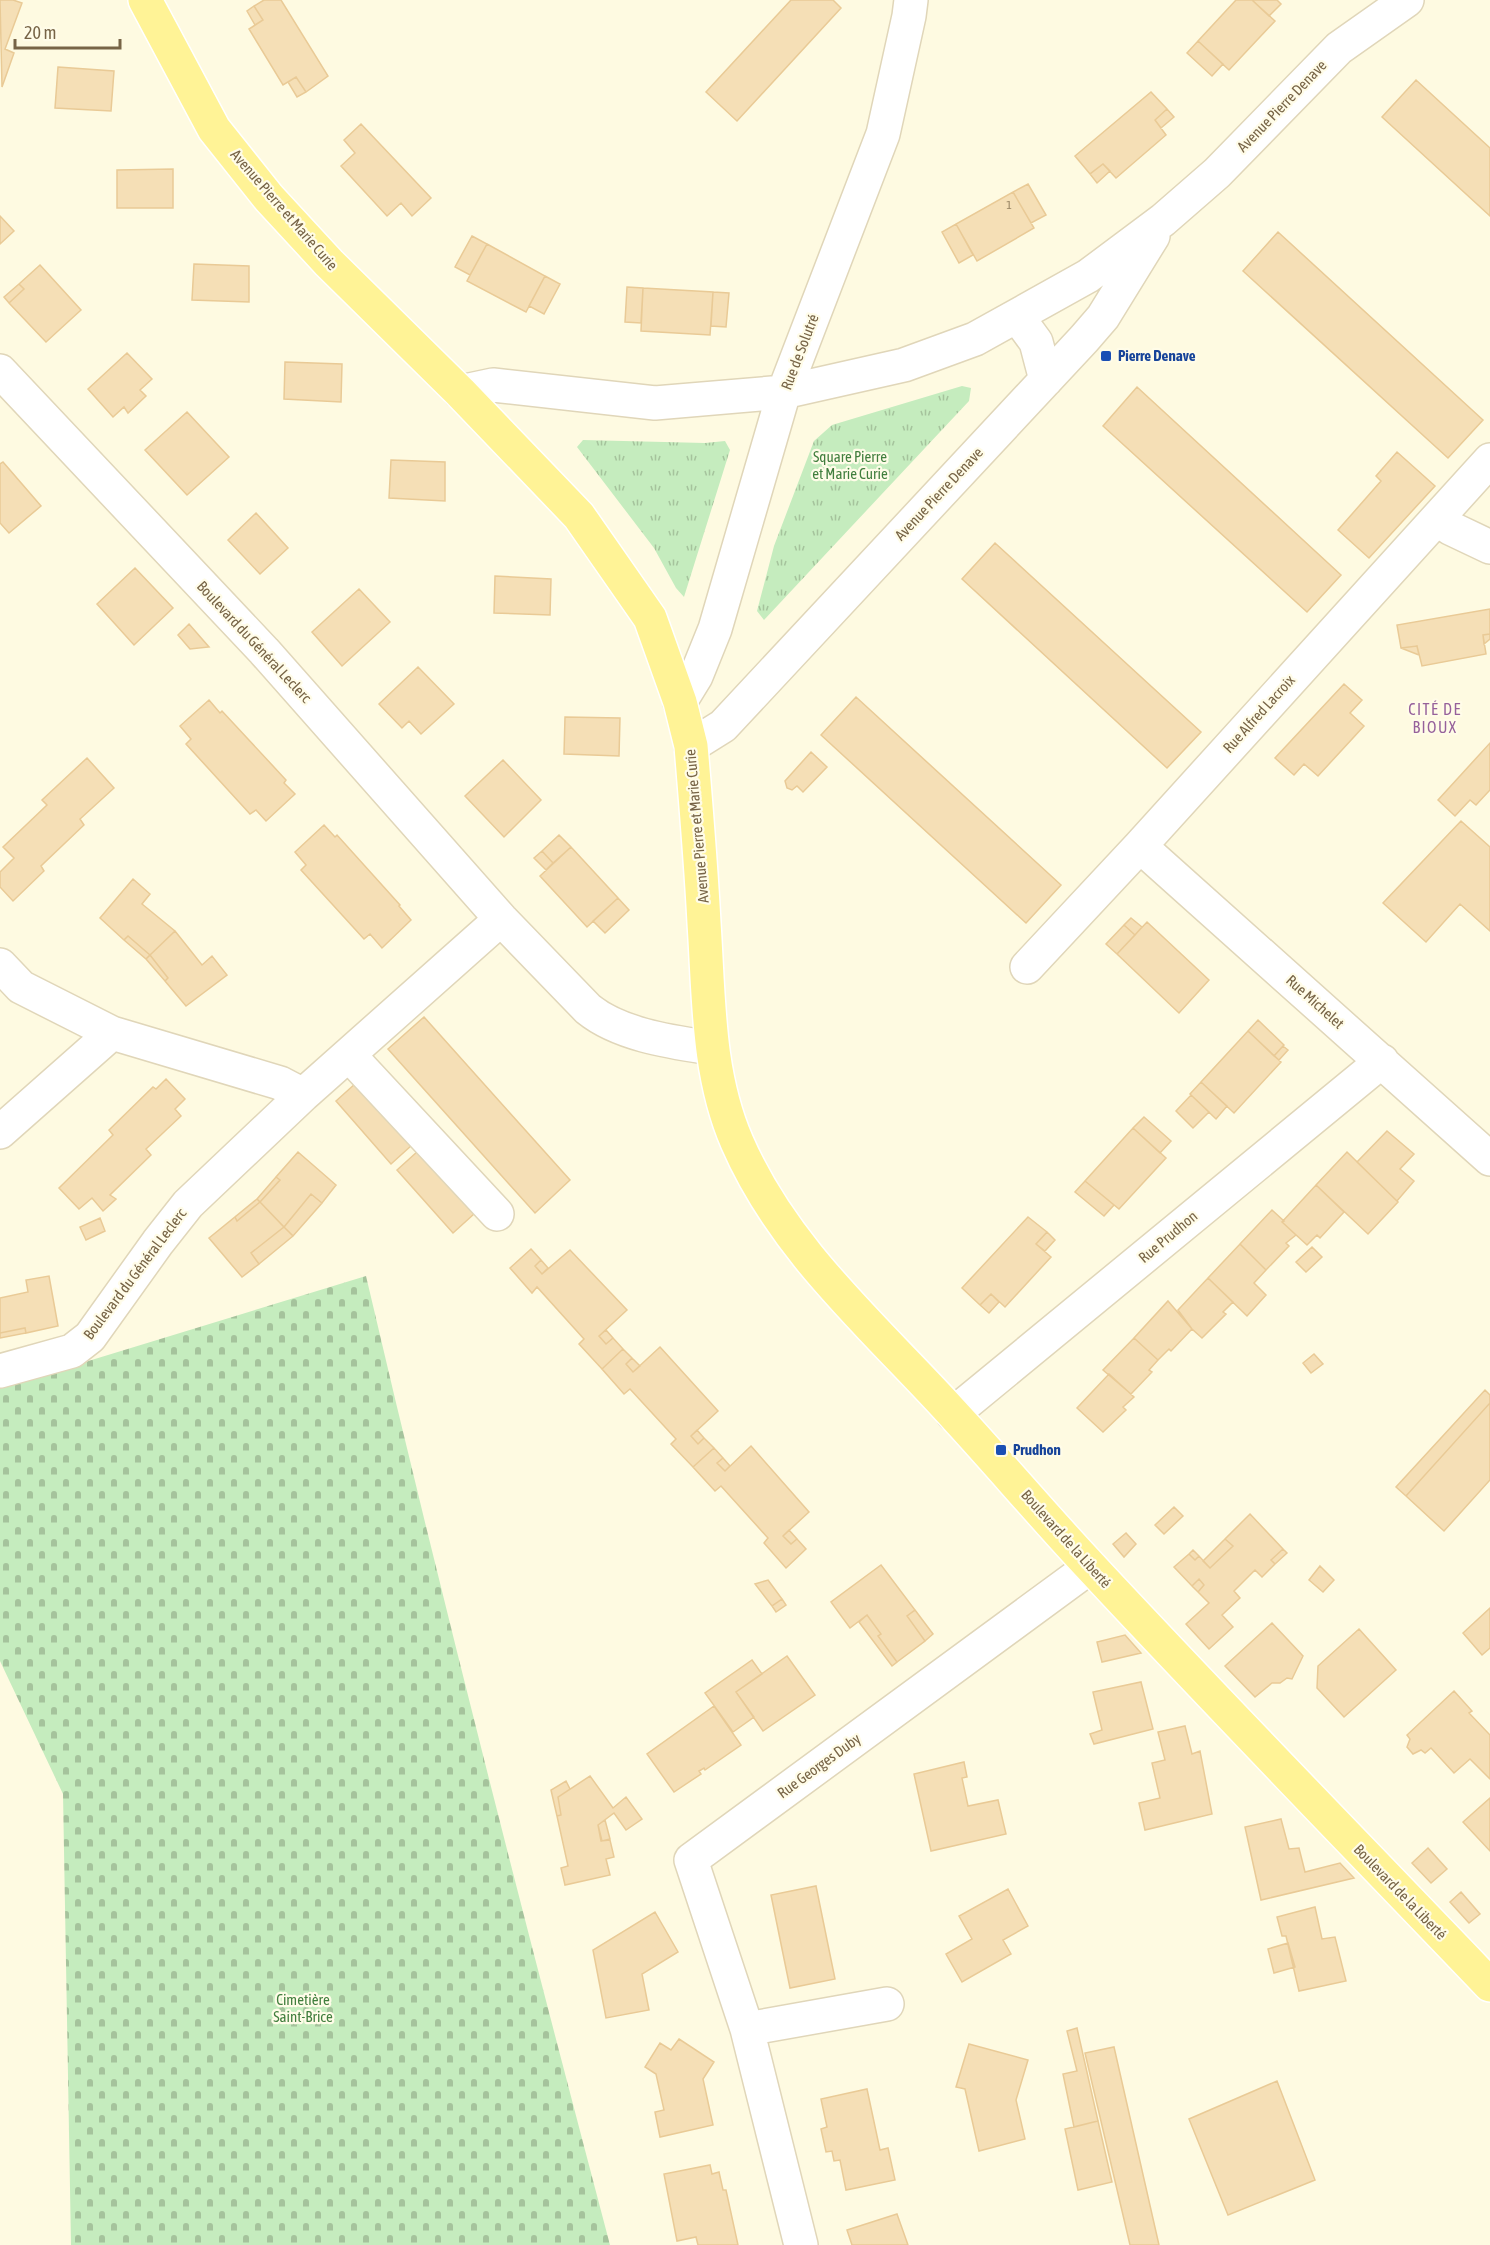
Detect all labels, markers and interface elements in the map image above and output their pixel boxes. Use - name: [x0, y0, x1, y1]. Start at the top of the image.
- scale bar: [15, 12, 120, 50]
- text: 20 m: [24, 22, 56, 43]
- street label: Avenue Pierre Denave: [1234, 56, 1330, 155]
- street label: Avenue Pierre et Marie Curie: [227, 146, 342, 274]
- house number: 1: [1006, 198, 1012, 212]
- street label: Rue de Solutré: [777, 311, 822, 392]
- place label: Pierre Denave: [1118, 347, 1196, 364]
- marker: Pierre Denave: [1099, 349, 1113, 363]
- street label: Avenue Pierre Denave: [891, 444, 986, 544]
- park label: Square Pierre et Marie Curie: [812, 448, 888, 482]
- street label: Boulevard du Général Leclerc: [194, 578, 315, 706]
- street label: Rue Alfred Lacroix: [1219, 671, 1298, 756]
- district label: CITÉ DE BIOUX: [1408, 700, 1462, 736]
- street label: Avenue Pierre et Marie Curie: [681, 748, 712, 904]
- street label: Rue Michelet: [1283, 971, 1348, 1032]
- street label: Boulevard du Général Leclerc: [80, 1205, 190, 1343]
- street label: Rue Prudhon: [1135, 1207, 1200, 1266]
- place label: Prudhon: [1013, 1441, 1061, 1458]
- marker: Prudhon: [994, 1443, 1008, 1457]
- street label: Boulevard de la Liberté: [1018, 1486, 1115, 1591]
- street label: Rue Georges Duby: [774, 1730, 864, 1801]
- street label: Boulevard de la Liberté: [1351, 1840, 1450, 1943]
- park label: Cimetière Saint-Brice: [273, 1991, 333, 2025]

